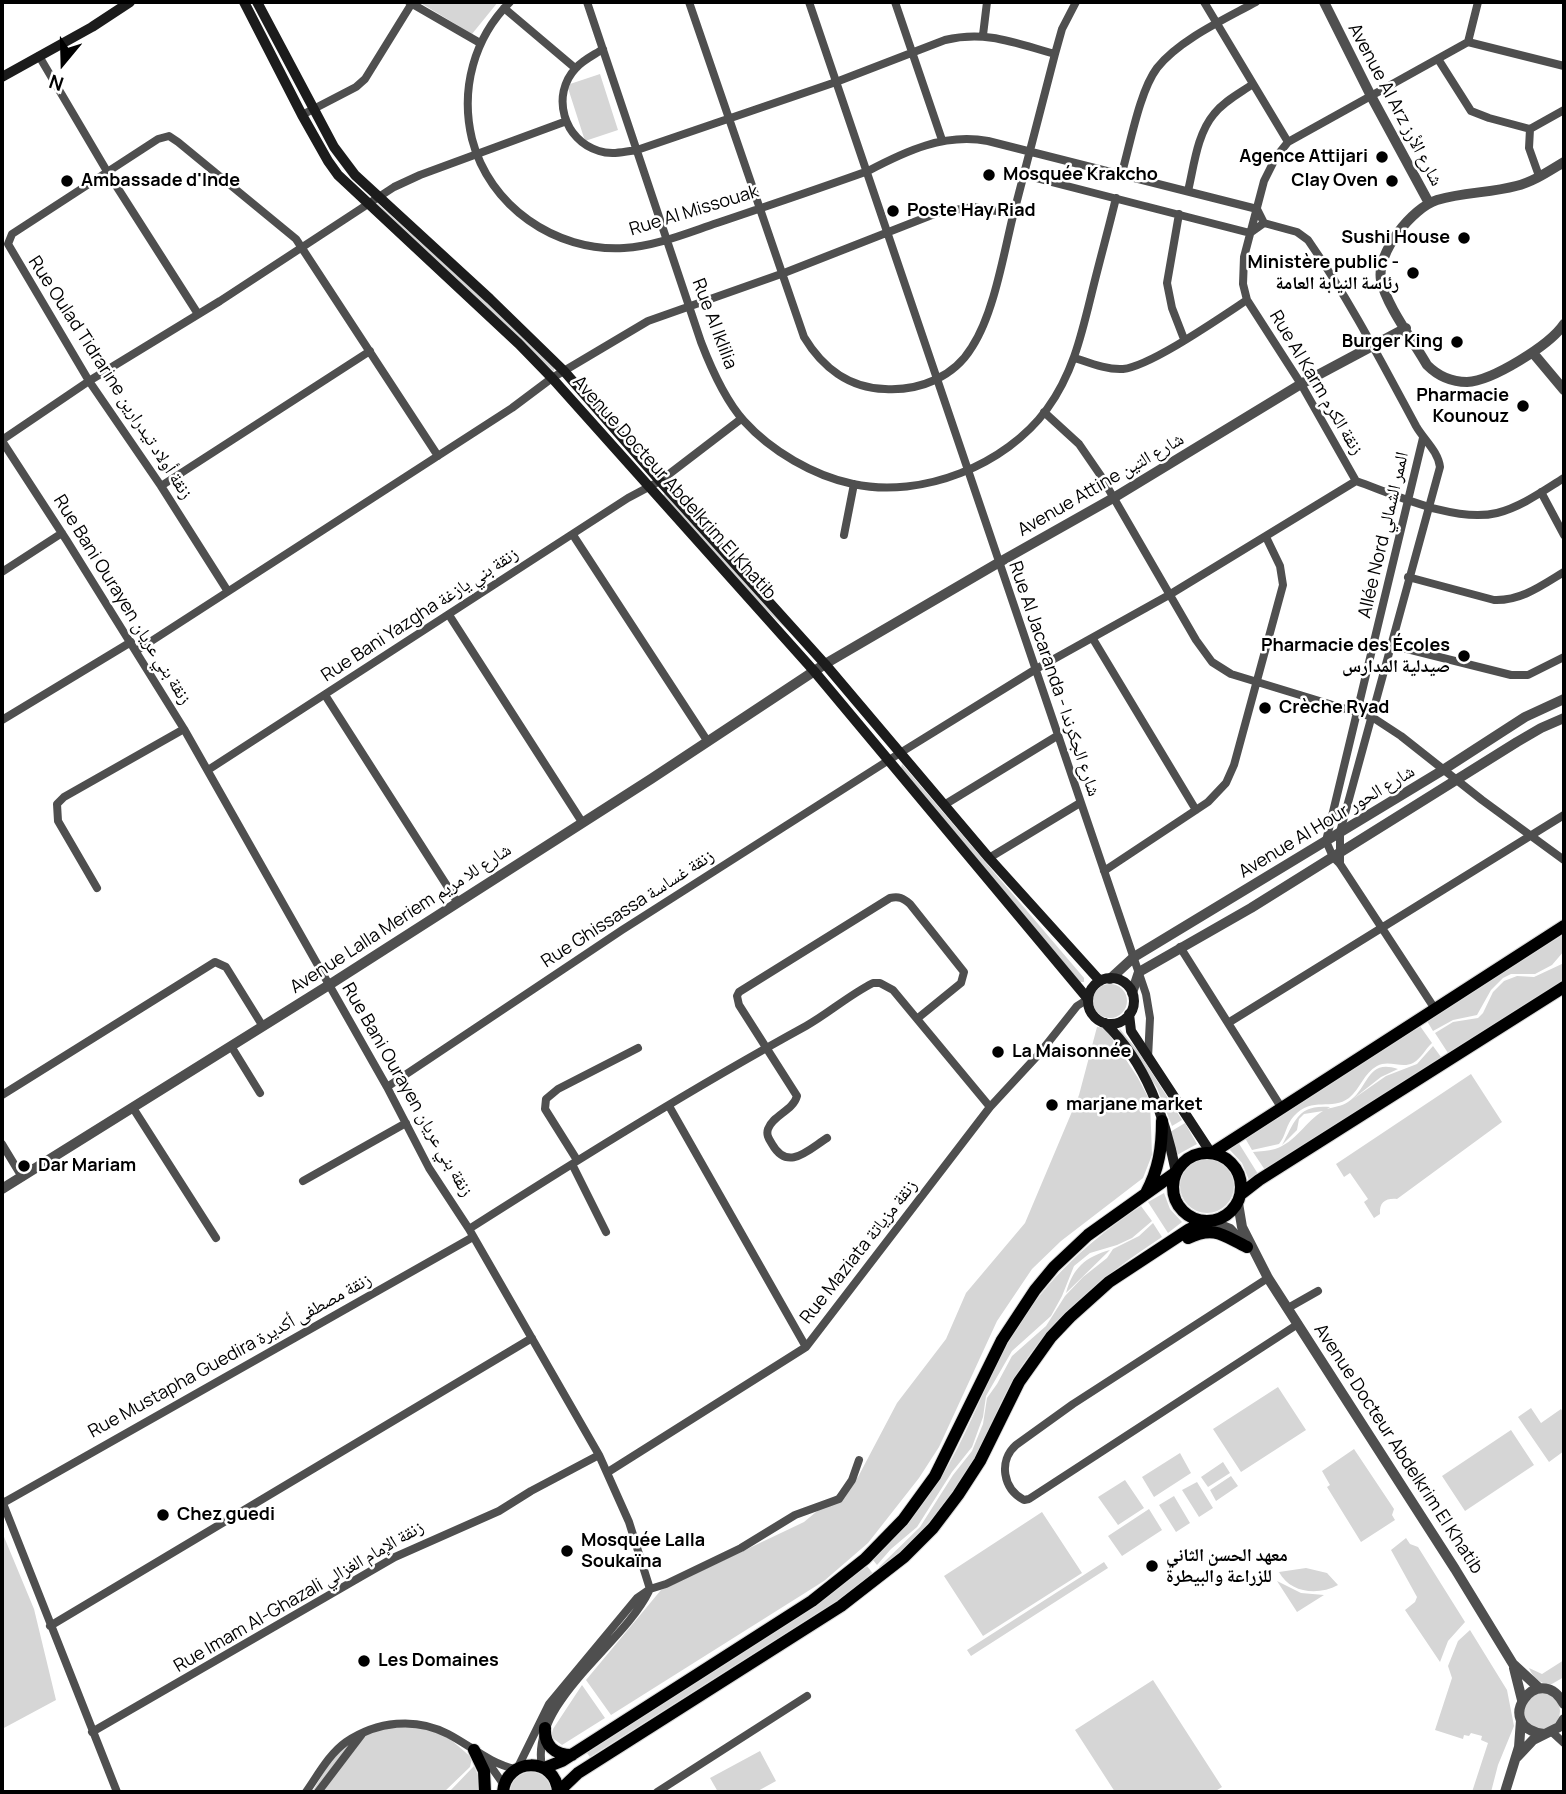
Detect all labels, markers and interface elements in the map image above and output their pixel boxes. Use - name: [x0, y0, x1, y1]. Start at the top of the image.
- street label: Avenue Al Arz شارع الأرز: [1343, 20, 1447, 190]
- north arrow: [28, 28, 98, 98]
- text: N: [45, 68, 67, 97]
- place label: Agence Attijari: [1239, 146, 1368, 168]
- marker: Agence Attijari: [1374, 149, 1390, 165]
- place label: Mosquée Krakcho: [1003, 164, 1158, 186]
- marker: Mosquée Krakcho: [981, 167, 997, 183]
- place label: Ambassade d'Inde: [81, 170, 240, 192]
- place label: Clay Oven: [1291, 170, 1378, 192]
- marker: Ambassade d'Inde: [59, 173, 75, 189]
- marker: Clay Oven: [1384, 173, 1400, 189]
- street label: Rue Al Missouak: [627, 181, 761, 241]
- place label: Poste Hay Riad: [907, 200, 1036, 222]
- marker: Poste Hay Riad: [885, 203, 901, 219]
- place label: Sushi House: [1341, 227, 1450, 249]
- marker: Sushi House: [1456, 230, 1472, 246]
- street label: Rue Oulad Tidrarine زنقة أولاد تيدرارين: [23, 252, 197, 504]
- place label: Ministère public - رئاسة النيابة العامة: [1247, 252, 1399, 294]
- marker: Ministère public - رئاسة النيابة العامة: [1405, 265, 1421, 281]
- street label: Rue Al Iklilia: [687, 276, 741, 372]
- street label: Rue Al Karm زنقة الكرم: [1264, 307, 1368, 459]
- place label: Burger King: [1342, 331, 1443, 353]
- marker: Burger King: [1449, 334, 1465, 350]
- street label: Avenue Docteur Abdelkrim El Khatib: [568, 372, 780, 604]
- place label: Pharmacie Kounouz: [1416, 385, 1509, 428]
- marker: Pharmacie Kounouz: [1515, 398, 1531, 414]
- street label: Avenue Attine شارع التين: [1014, 429, 1188, 541]
- street label: Allée Nord الممر الشمالي: [1354, 450, 1414, 620]
- street label: Rue Bani Ourayen زنقة بني عريان: [48, 491, 196, 709]
- street label: Rue Bani Yazgha زنقة بني يازغة: [317, 543, 523, 687]
- street label: Rue Al Jacaranda - شارع الجكرندا: [1004, 559, 1104, 799]
- place label: Pharmacie des Écoles صيدلية المدارس: [1261, 635, 1450, 678]
- marker: Pharmacie des Écoles صيدلية المدارس: [1456, 648, 1472, 664]
- place label: Crèche Ryad: [1279, 697, 1389, 719]
- marker: Crèche Ryad: [1257, 700, 1273, 716]
- street label: Avenue Al Hour شارع الحور: [1235, 761, 1419, 883]
- street label: Avenue Lalla Meriem شارع للا مريم: [286, 839, 516, 999]
- street label: Rue Ghissassa زنقة غساسة: [538, 845, 718, 973]
- street label: Rue Bani Ourayen زنقة بني عريان: [337, 979, 477, 1201]
- place label: La Maisonnée: [1012, 1041, 1131, 1063]
- marker: La Maisonnée: [990, 1044, 1006, 1060]
- place label: marjane market: [1066, 1094, 1203, 1116]
- marker: marjane market: [1044, 1097, 1060, 1113]
- place label: Dar Mariam: [38, 1155, 136, 1177]
- marker: Dar Mariam: [16, 1158, 32, 1174]
- street label: Rue Maziata زنقة مزياتة: [796, 1176, 922, 1328]
- street label: Rue Mustapha Guedira زنقة مصطفى أكديرة: [85, 1269, 375, 1443]
- street label: Avenue Docteur Abdelkrim El Khatib: [1309, 1320, 1487, 1578]
- place label: Chez guedi: [177, 1504, 275, 1526]
- marker: Chez guedi: [155, 1507, 171, 1523]
- street label: Rue Imam Al-Ghazali زنقة الإمام الغزالي: [170, 1516, 428, 1678]
- place label: Mosquée Lalla Soukaïna: [581, 1530, 705, 1572]
- marker: Mosquée Lalla Soukaïna: [559, 1543, 575, 1559]
- place label: معهد الحسن الثاني للزراعة والبيطرة: [1166, 1545, 1288, 1588]
- marker: معهد الحسن الثاني للزراعة والبيطرة: [1144, 1558, 1160, 1574]
- place label: Les Domaines: [378, 1650, 499, 1672]
- marker: Les Domaines: [356, 1653, 372, 1669]

